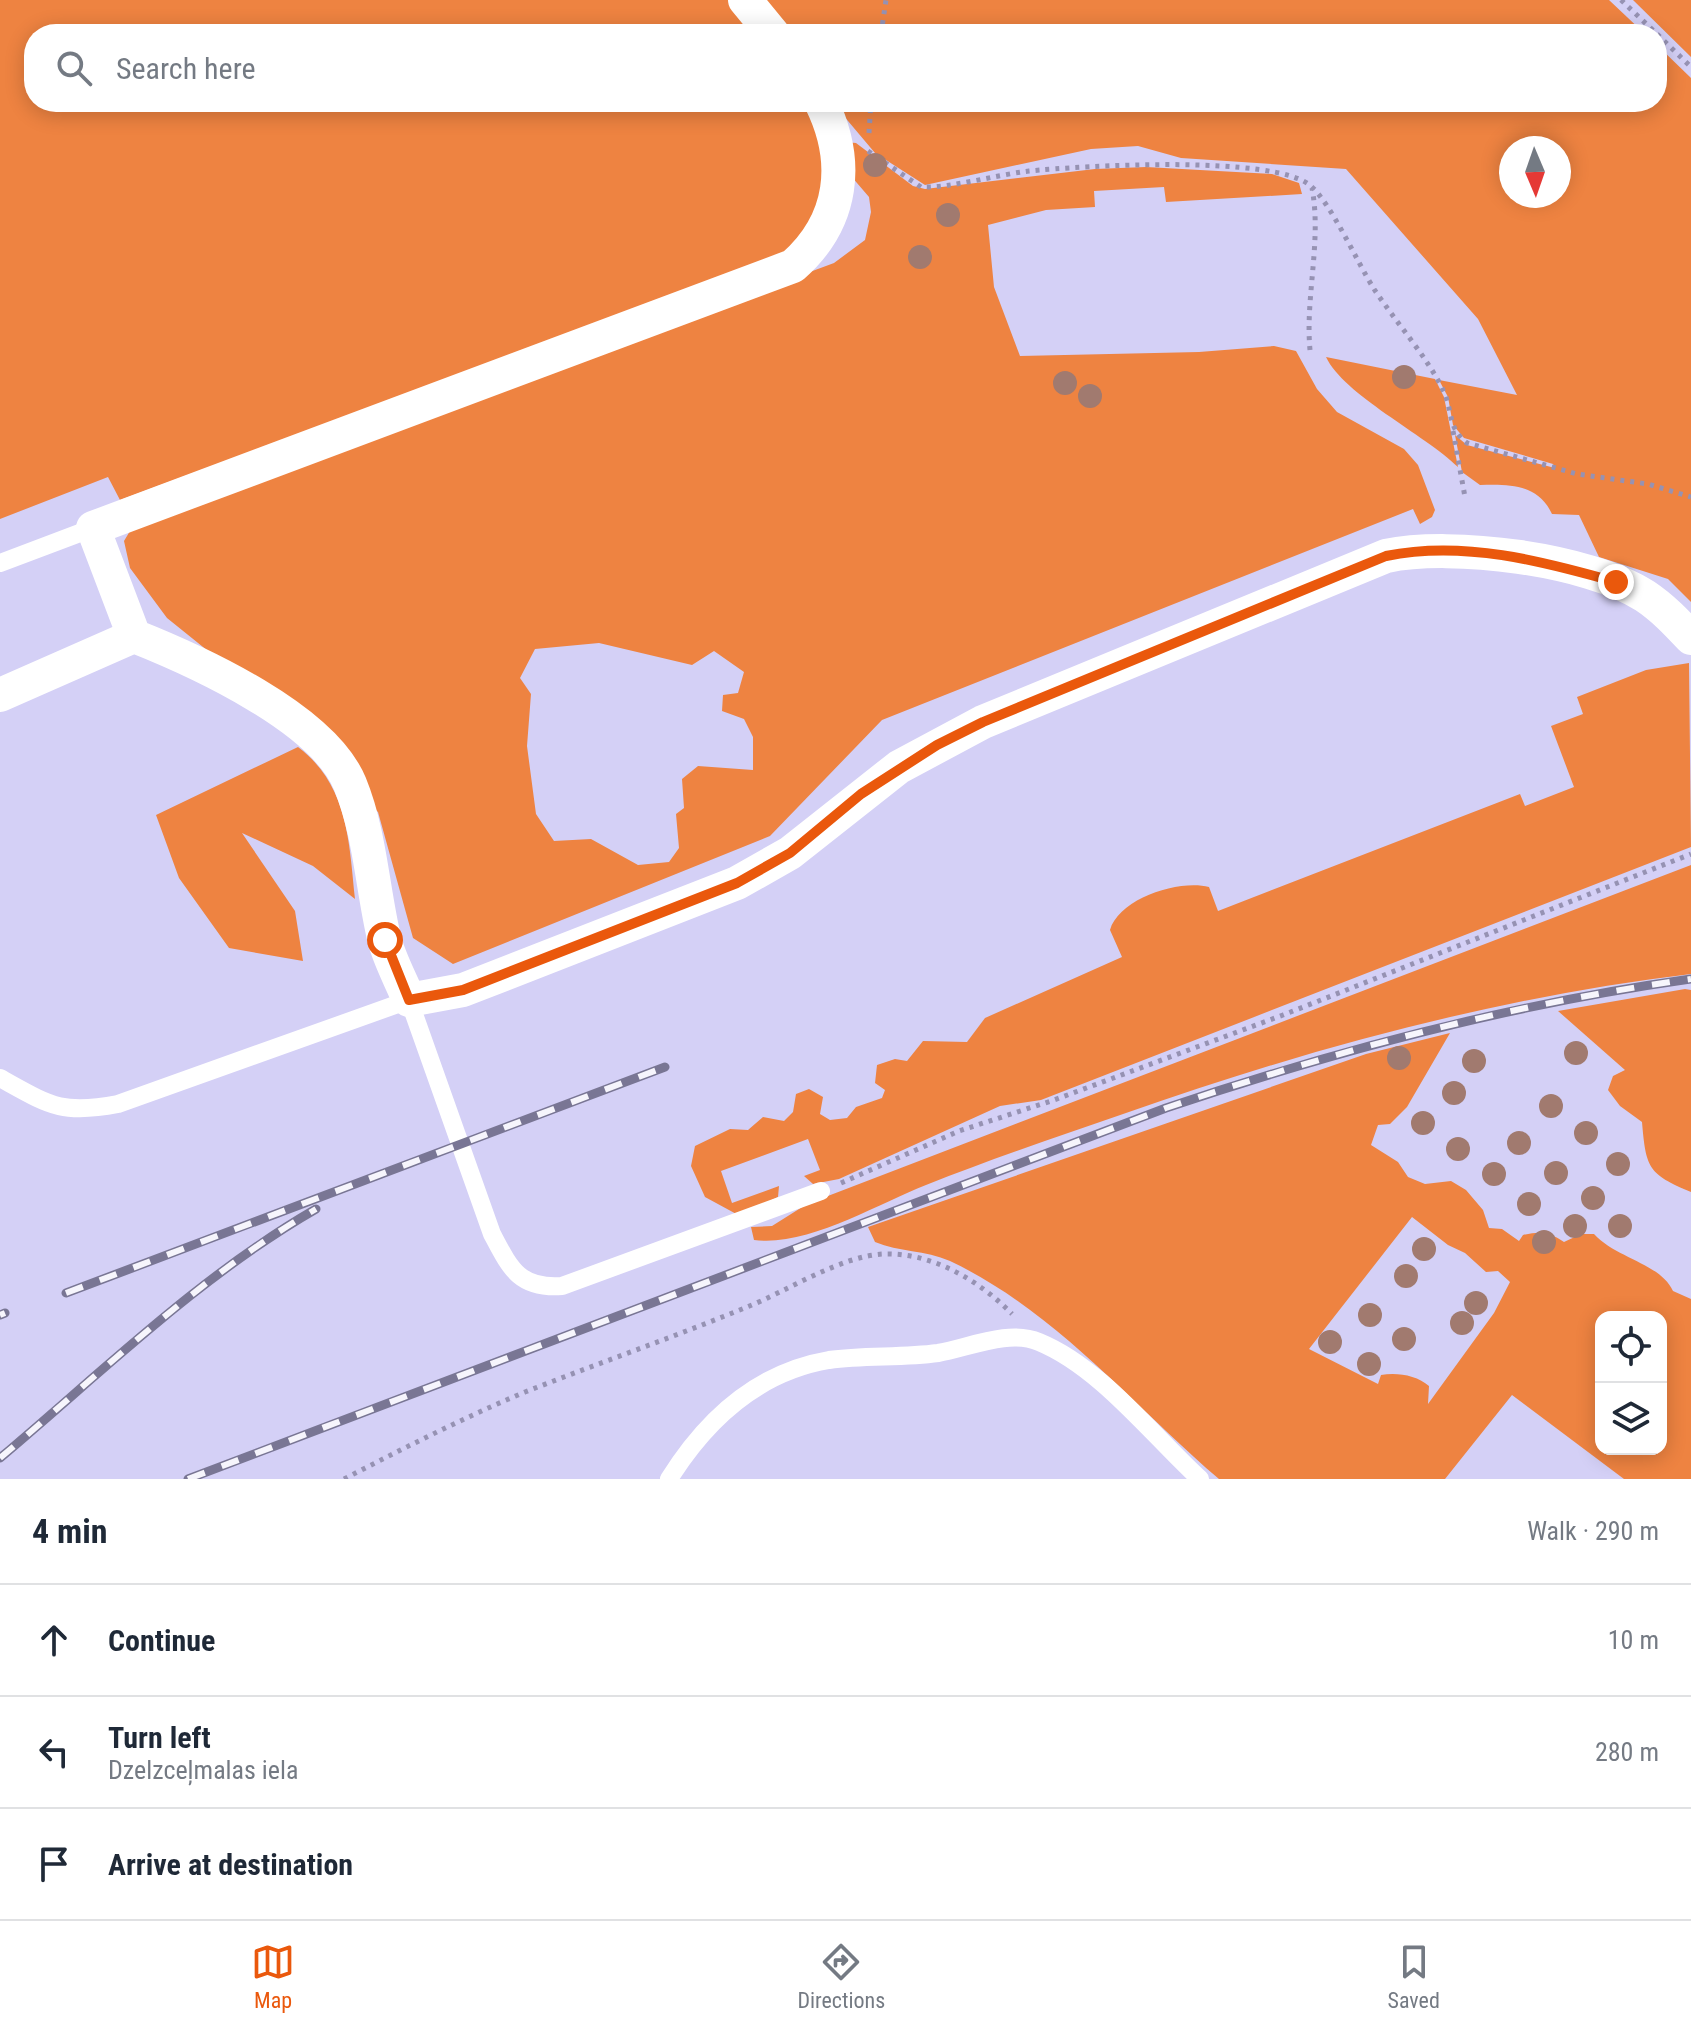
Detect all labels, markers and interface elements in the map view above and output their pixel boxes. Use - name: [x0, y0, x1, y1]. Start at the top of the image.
- search box: [24, 24, 1667, 112]
- icon: search: [52, 46, 96, 90]
- text: Search here: [116, 51, 256, 86]
- north arrow: [1499, 136, 1571, 208]
- route end: [1598, 564, 1634, 600]
- route start: [367, 922, 403, 958]
- map controls: [1595, 1311, 1667, 1455]
- button: locate: [1595, 1311, 1667, 1383]
- button: layers: [1595, 1383, 1667, 1455]
- text: 4 min: [32, 1511, 108, 1551]
- text: Walk · 290 m: [1527, 1516, 1659, 1546]
- icon: ahead: [32, 1618, 76, 1662]
- text: Continue: [108, 1623, 215, 1658]
- text: 10 m: [1608, 1625, 1659, 1655]
- text: Turn left: [108, 1720, 211, 1755]
- icon: left: [32, 1730, 76, 1774]
- text: 280 m: [1595, 1737, 1659, 1767]
- text: Dzelzceļmalas iela: [108, 1755, 298, 1785]
- icon: arrive: [32, 1842, 76, 1886]
- text: Arrive at destination: [108, 1847, 353, 1882]
- tab: Map: [251, 1940, 295, 2013]
- tab: Directions: [797, 1940, 885, 2013]
- tab: Saved: [1388, 1940, 1440, 2013]

